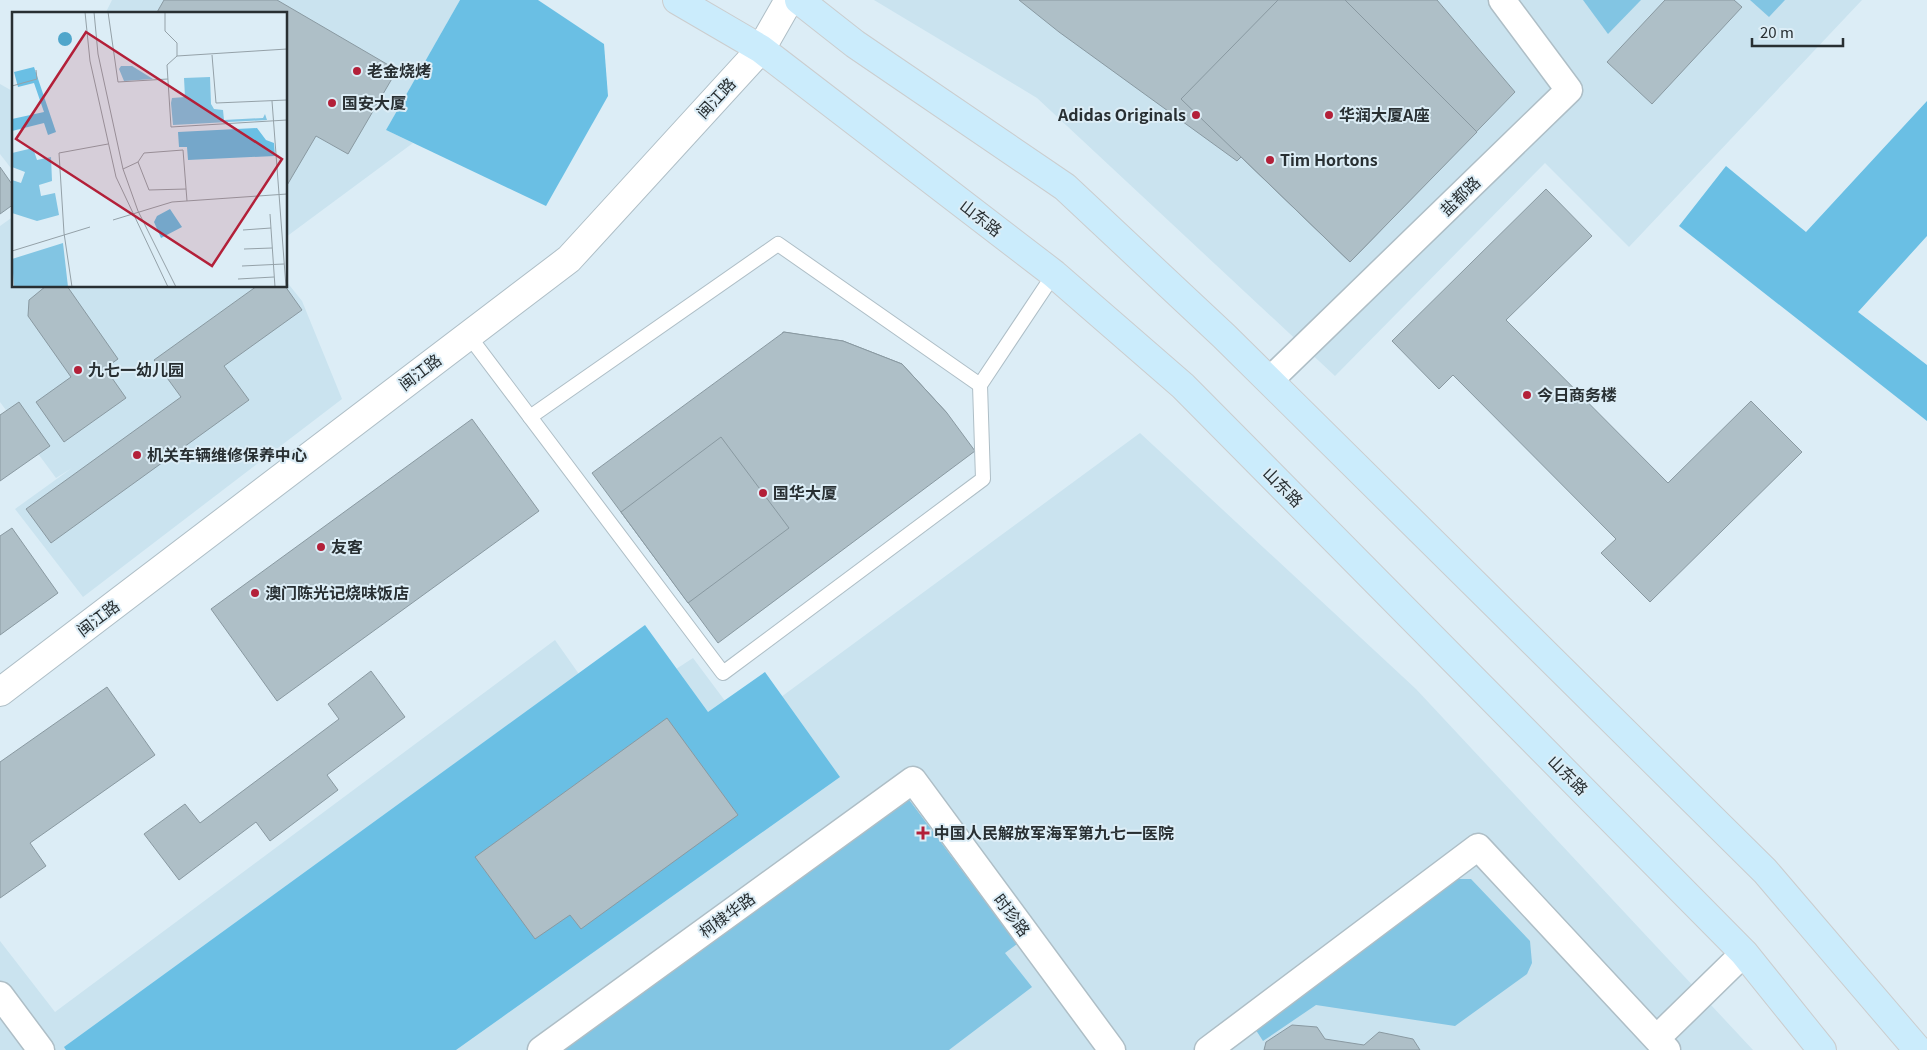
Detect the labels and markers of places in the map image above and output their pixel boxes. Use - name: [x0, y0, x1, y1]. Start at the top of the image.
- place label: 老金烧烤: [367, 58, 431, 82]
- marker: 老金烧烤: [351, 65, 363, 77]
- place label: 国安大厦: [342, 90, 406, 114]
- marker: 国安大厦: [326, 97, 338, 109]
- place label: Adidas Originals: [1057, 102, 1186, 126]
- place label: 华润大厦A座: [1339, 102, 1429, 126]
- marker: Adidas Originals: [1190, 109, 1202, 121]
- marker: 华润大厦A座: [1323, 109, 1335, 121]
- place label: Tim Hortons: [1280, 147, 1378, 171]
- marker: Tim Hortons: [1264, 154, 1276, 166]
- place label: 九七一幼儿园: [88, 357, 184, 381]
- marker: 九七一幼儿园: [72, 364, 84, 376]
- place label: 今日商务楼: [1537, 382, 1617, 406]
- marker: 今日商务楼: [1521, 389, 1533, 401]
- place label: 机关车辆维修保养中心: [147, 442, 307, 466]
- marker: 机关车辆维修保养中心: [131, 449, 143, 461]
- place label: 国华大厦: [773, 480, 837, 504]
- marker: 国华大厦: [757, 487, 769, 499]
- place label: 友客: [331, 534, 363, 558]
- marker: 友客: [315, 541, 327, 553]
- place label: 澳门陈光记烧味饭店: [265, 580, 409, 604]
- marker: 澳门陈光记烧味饭店: [249, 587, 261, 599]
- place label: 中国人民解放军海军第九七一医院: [934, 820, 1174, 844]
- marker: 中国人民解放军海军第九七一医院: [916, 826, 930, 840]

